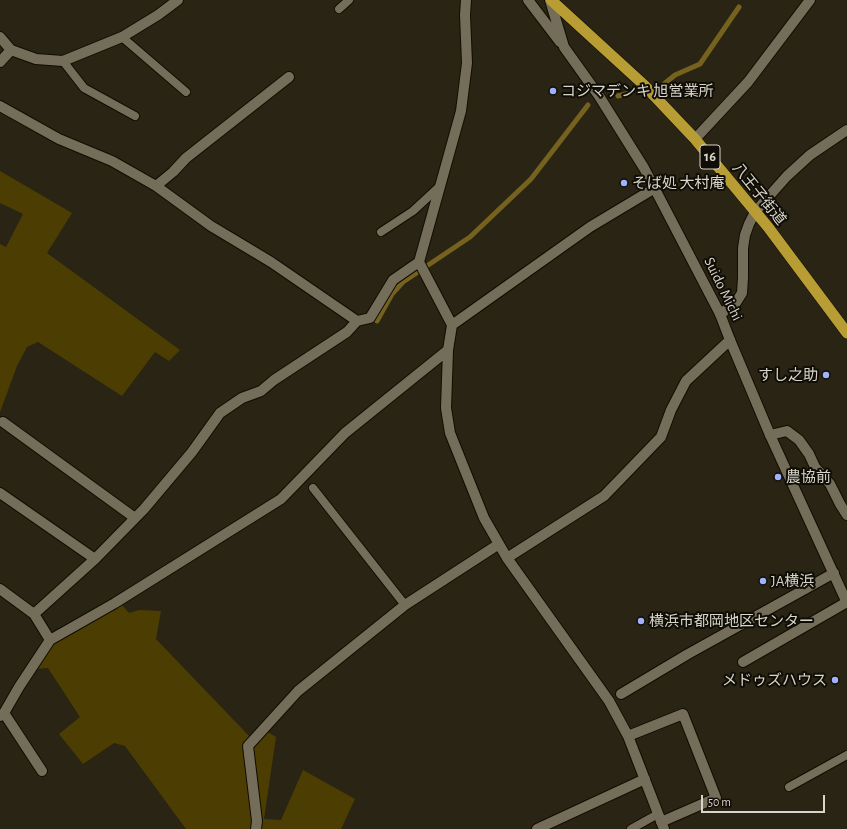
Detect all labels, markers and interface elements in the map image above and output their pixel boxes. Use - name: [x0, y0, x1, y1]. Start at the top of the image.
- place label: コジマデンキ 旭営業所: [561, 82, 713, 100]
- marker: コジマデンキ 旭営業所: [548, 86, 558, 96]
- road number: 16: [700, 145, 720, 169]
- street label: 八王子街道: [728, 159, 790, 229]
- place label: そば処 大村庵: [632, 174, 724, 192]
- marker: そば処 大村庵: [619, 178, 629, 188]
- street label: Suido Michi: [700, 254, 746, 324]
- place label: すし之助: [758, 366, 818, 384]
- marker: すし之助: [821, 370, 831, 380]
- place label: 農協前: [786, 468, 831, 486]
- marker: 農協前: [773, 472, 783, 482]
- place label: JA横浜: [771, 572, 814, 590]
- marker: JA横浜: [758, 576, 768, 586]
- place label: 横浜市都岡地区センター: [649, 612, 814, 630]
- marker: 横浜市都岡地区センター: [636, 616, 646, 626]
- place label: メドゥズハウス: [722, 671, 827, 689]
- marker: メドゥズハウス: [830, 675, 840, 685]
- scale bar: [703, 787, 827, 813]
- text: 50 m: [708, 796, 731, 808]

